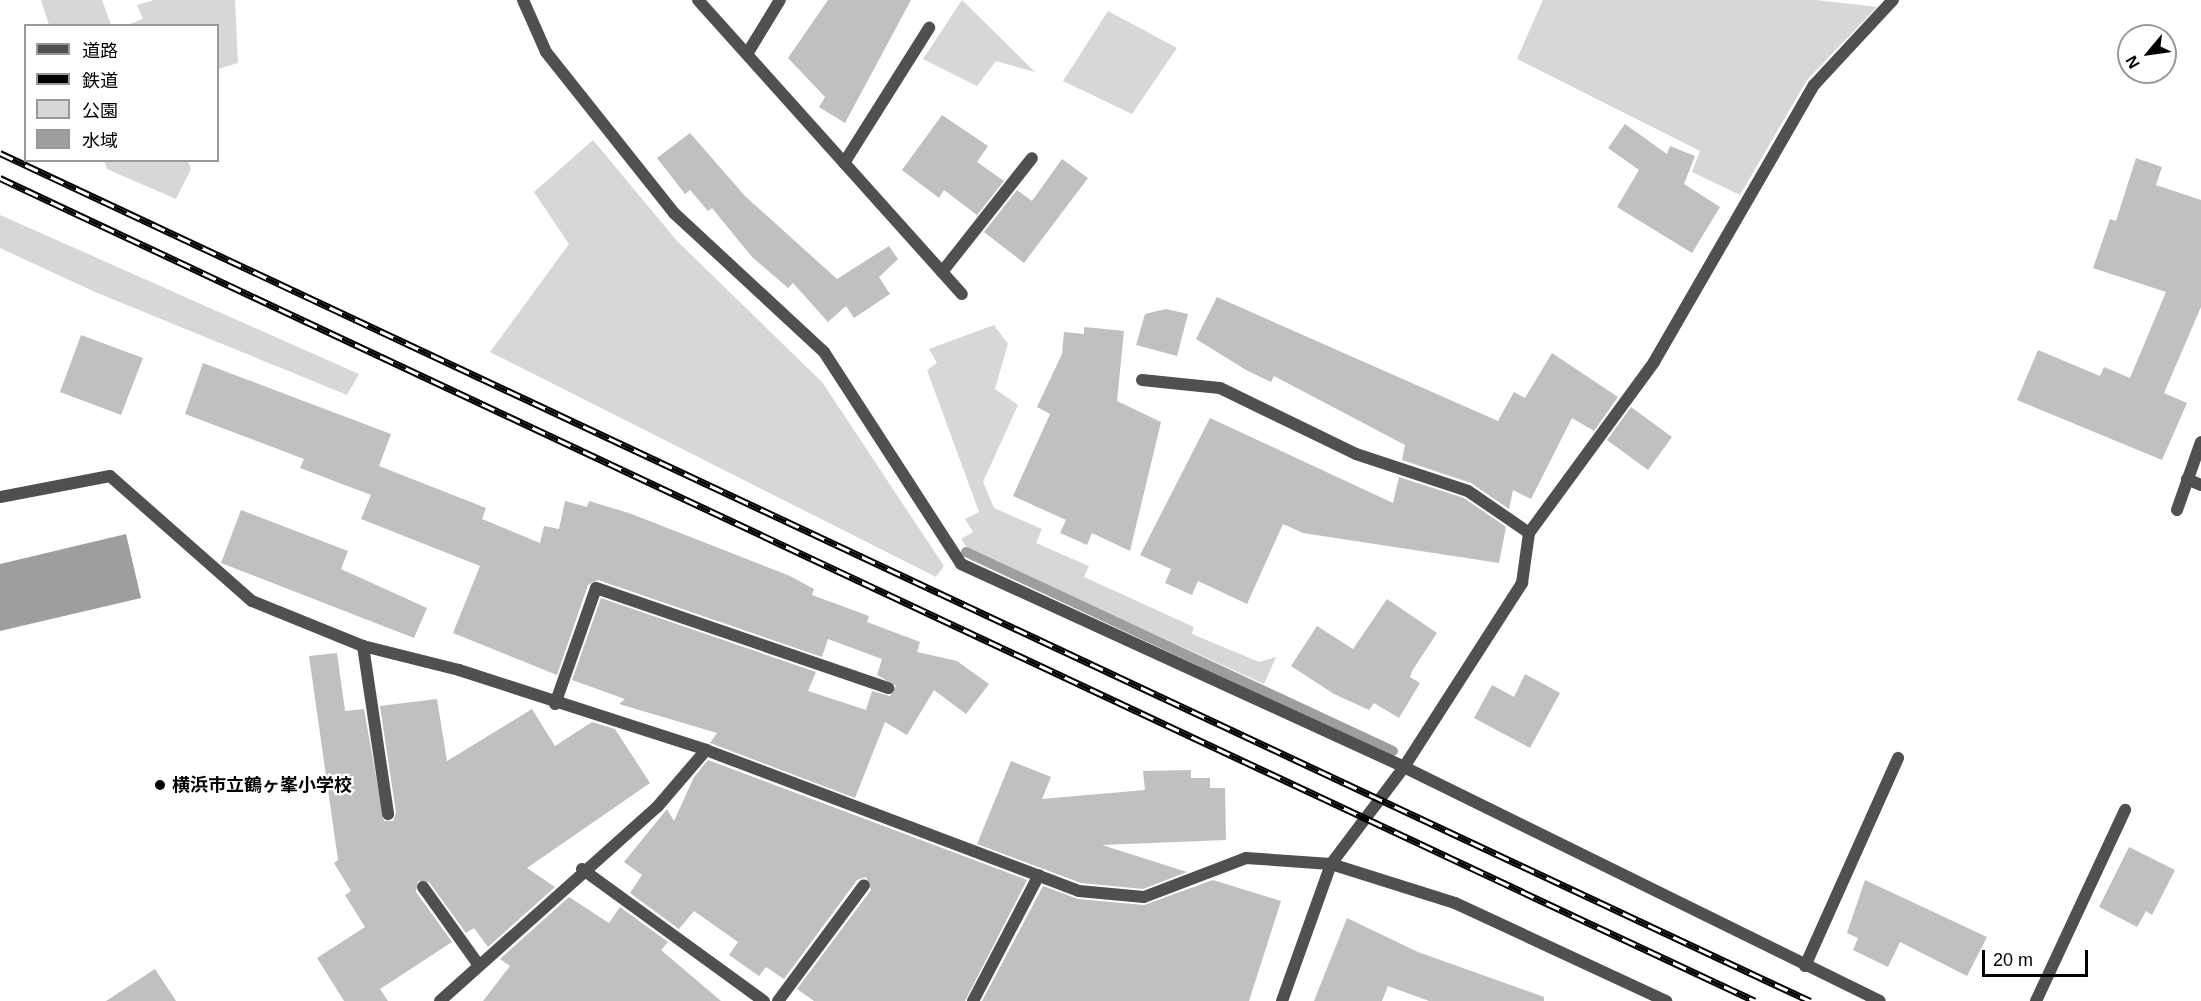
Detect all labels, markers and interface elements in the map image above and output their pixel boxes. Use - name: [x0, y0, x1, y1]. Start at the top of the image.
- legend: [24, 24, 219, 162]
- north arrow: [2117, 24, 2177, 84]
- text: 道路: [82, 41, 118, 61]
- text: N: [2122, 53, 2143, 71]
- text: 鉄道: [82, 71, 118, 91]
- text: 公園: [82, 101, 118, 121]
- text: 水域: [82, 131, 118, 151]
- place label: 横浜市立鶴ヶ峯小学校: [172, 774, 352, 796]
- marker: 横浜市立鶴ヶ峯小学校: [153, 778, 167, 792]
- scale bar: [1985, 938, 2092, 976]
- text: 20 m: [1993, 950, 2033, 970]

